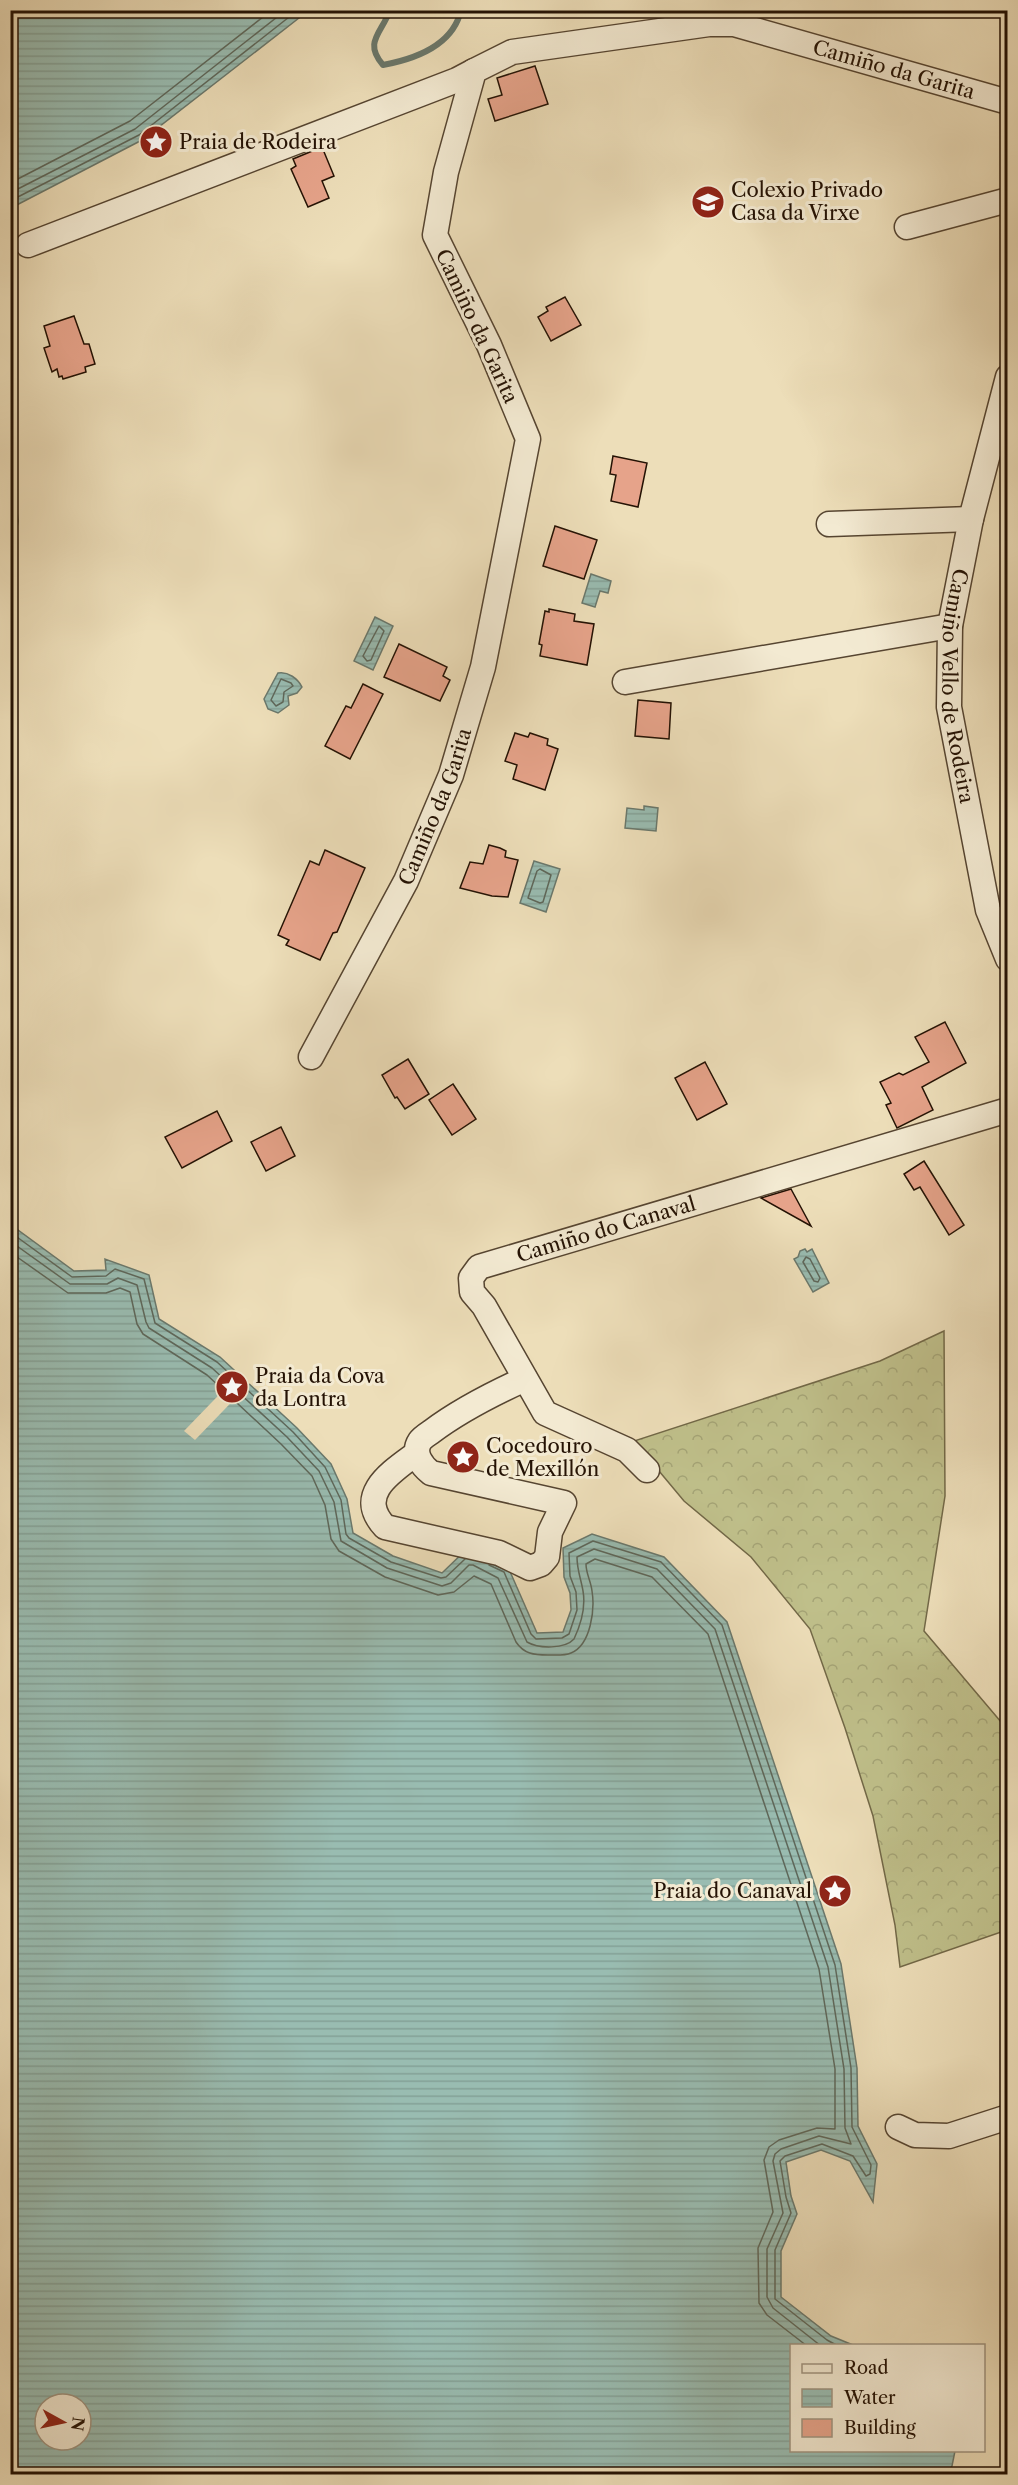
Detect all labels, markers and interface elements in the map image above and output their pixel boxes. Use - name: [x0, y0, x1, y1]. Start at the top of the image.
- street label: Camiño da Garita: [810, 35, 978, 104]
- place icon: Praia de Rodeira: [138, 124, 174, 160]
- place label: Praia de Rodeira: [179, 130, 337, 154]
- place label: Colexio Privado Casa da Virxe: [731, 178, 883, 225]
- school or university icon: Colexio Privado Casa da Virxe: [690, 184, 726, 220]
- street label: Camiño da Garita: [431, 245, 523, 407]
- street label: Camiño Vello de Rodeira: [937, 566, 979, 806]
- street label: Camiño da Garita: [394, 725, 476, 889]
- street label: Camiño do Canaval: [514, 1191, 699, 1267]
- place label: Praia da Cova da Lontra: [255, 1364, 385, 1411]
- place icon: Praia da Cova da Lontra: [214, 1369, 250, 1405]
- place label: Cocedouro de Mexillón: [486, 1434, 600, 1481]
- place icon: Cocedouro de Mexillón: [445, 1439, 481, 1475]
- place icon: Praia do Canaval: [817, 1873, 853, 1909]
- place label: Praia do Canaval: [653, 1879, 812, 1903]
- legend: [790, 2344, 985, 2452]
- text: Road: [844, 2357, 889, 2379]
- text: Water: [843, 2387, 896, 2409]
- north arrow: [33, 2392, 93, 2452]
- text: N: [67, 2416, 89, 2432]
- text: Building: [844, 2417, 916, 2439]

